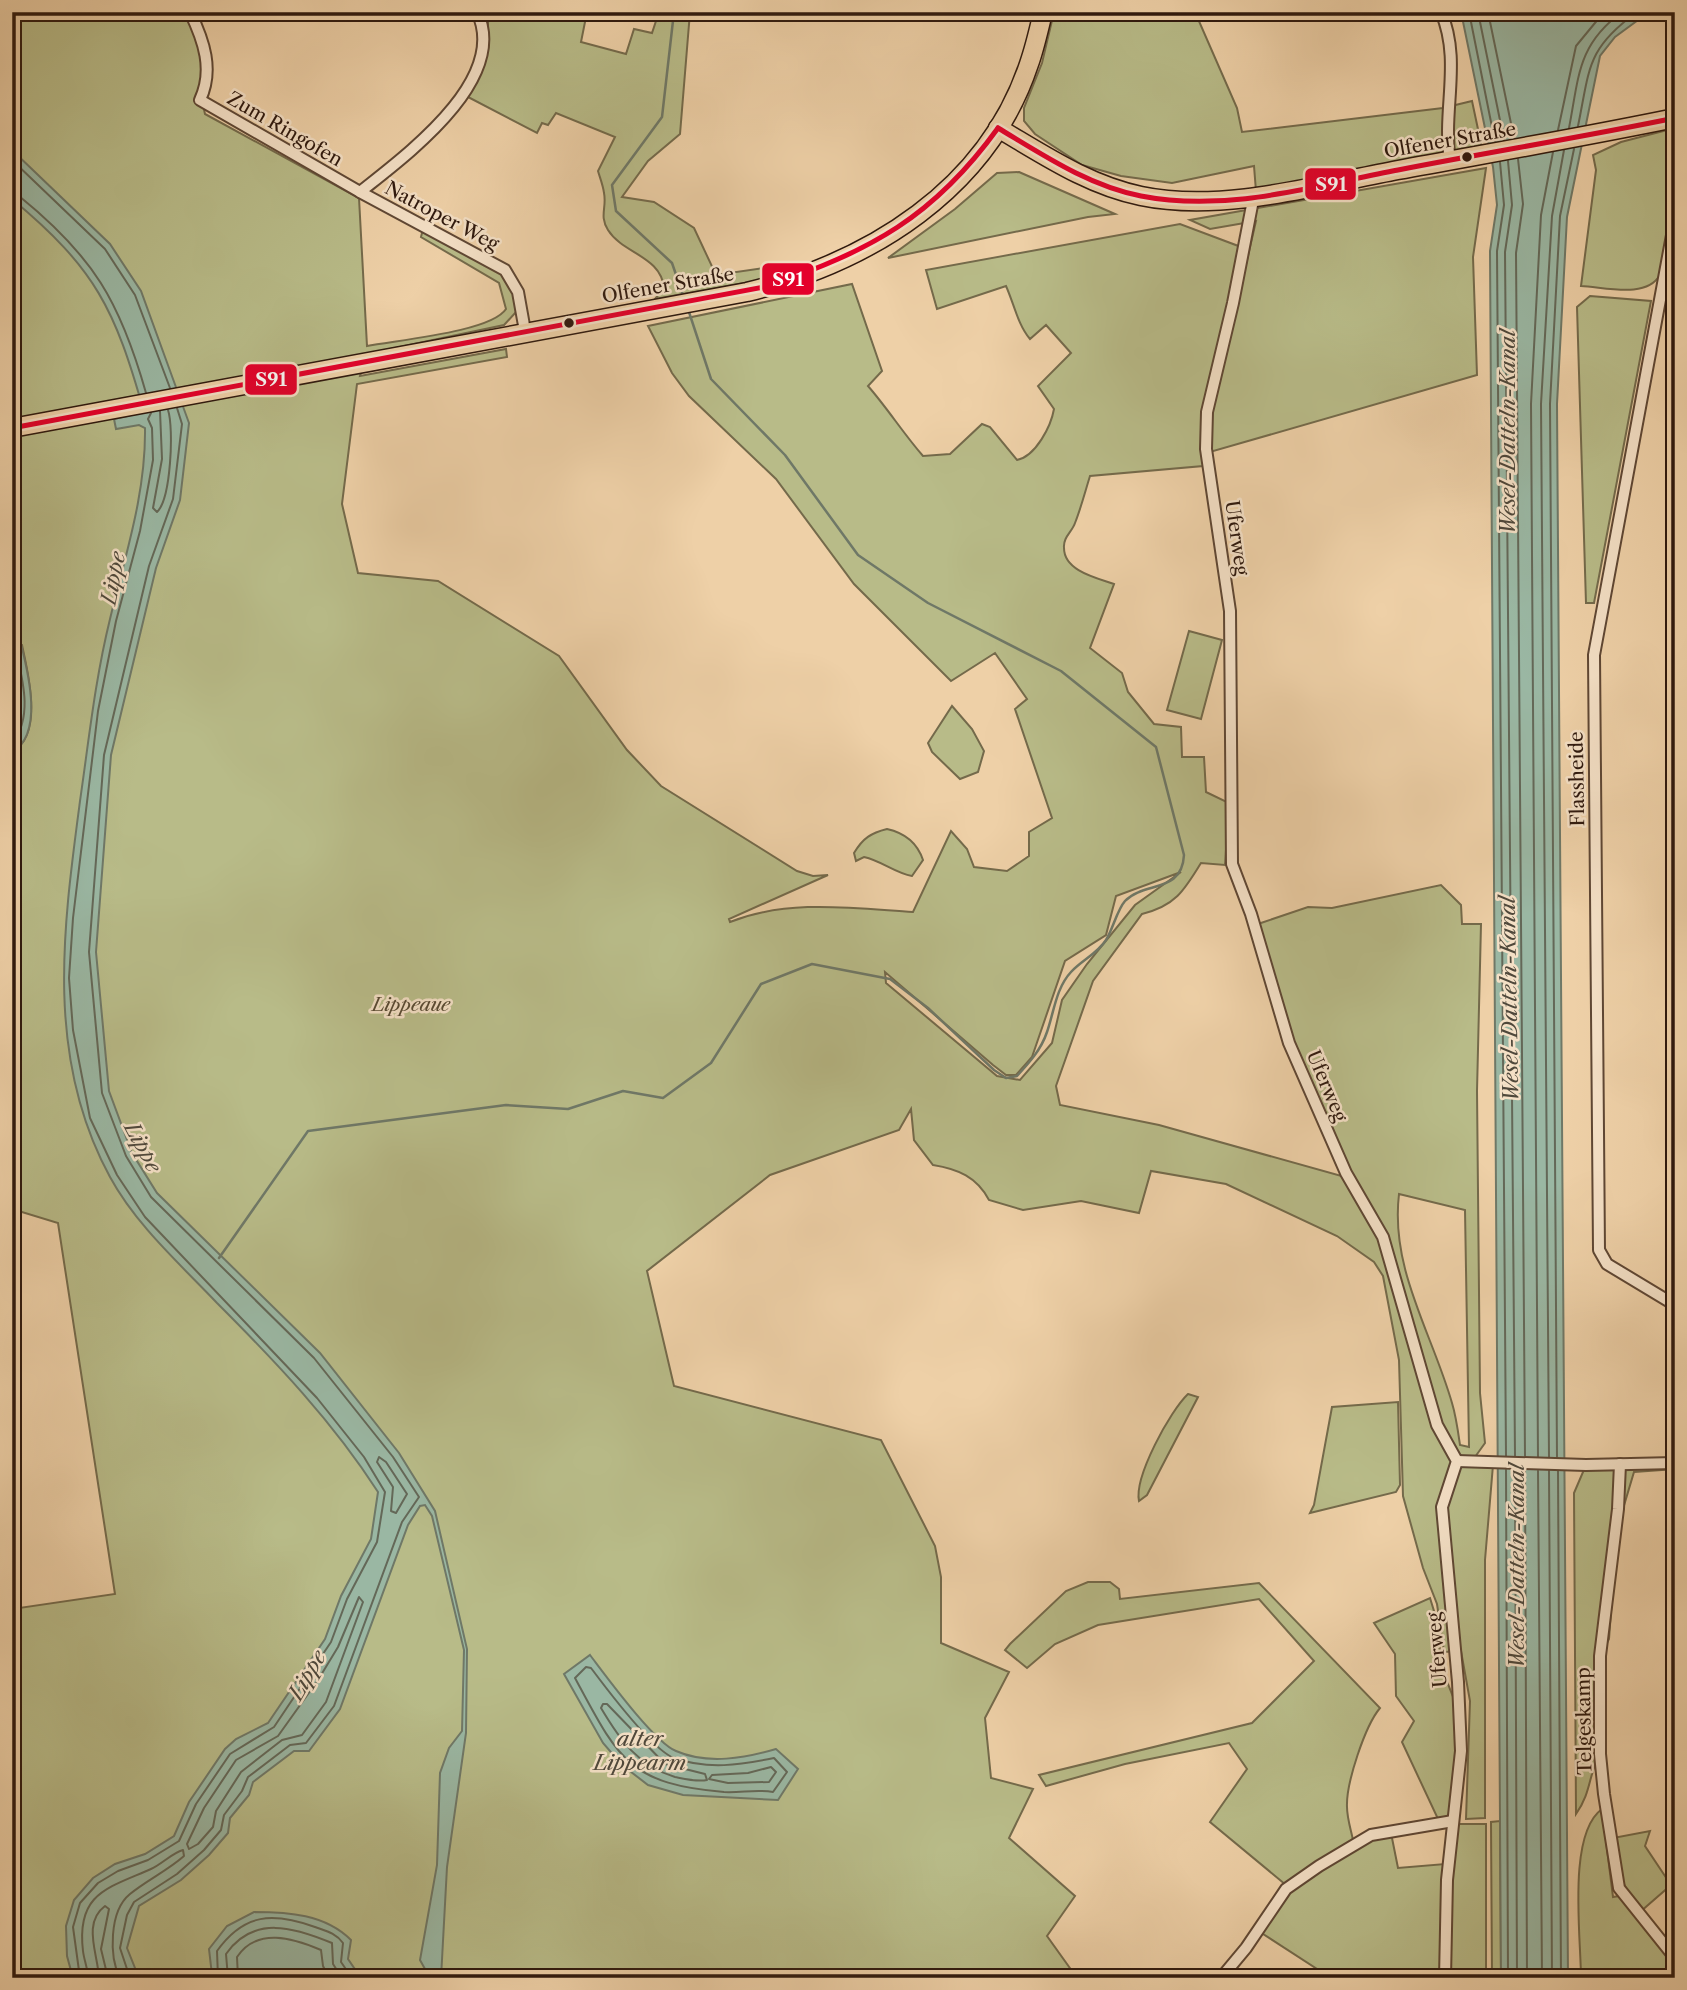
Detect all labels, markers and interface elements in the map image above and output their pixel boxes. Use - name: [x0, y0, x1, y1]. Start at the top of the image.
- street label: Zum Ringofen: [223, 87, 347, 171]
- street label: Olfener Straße: [1382, 117, 1518, 163]
- unlabelled marker: [1460, 150, 1474, 164]
- line badge: S91: [1304, 167, 1357, 201]
- text: S91: [1315, 173, 1347, 196]
- street label: Natroper Weg: [381, 176, 504, 256]
- street label: Olfener Straße: [600, 262, 736, 308]
- line badge: S91: [761, 262, 815, 296]
- text: S91: [772, 268, 804, 291]
- unlabelled marker: [562, 316, 576, 330]
- water label: Wesel-Datteln-Kanal: [1495, 327, 1520, 535]
- line badge: S91: [244, 363, 298, 396]
- text: S91: [255, 368, 287, 391]
- street label: Uferweg: [1220, 499, 1254, 578]
- water label: Lippe: [95, 549, 131, 609]
- street label: Flassheide: [1565, 731, 1589, 827]
- water label: Wesel-Datteln-Kanal: [1495, 894, 1523, 1102]
- park label: Lippeaue: [370, 993, 451, 1016]
- street label: Uferweg: [1302, 1047, 1353, 1126]
- water label: Lippe: [118, 1116, 167, 1177]
- water label: Wesel-Datteln-Kanal: [1504, 1461, 1529, 1669]
- street label: Uferweg: [1422, 1610, 1452, 1689]
- water label: Lippe: [282, 1645, 332, 1706]
- street label: Telgeskamp: [1572, 1667, 1596, 1775]
- water label: alter Lippearm: [592, 1726, 686, 1775]

